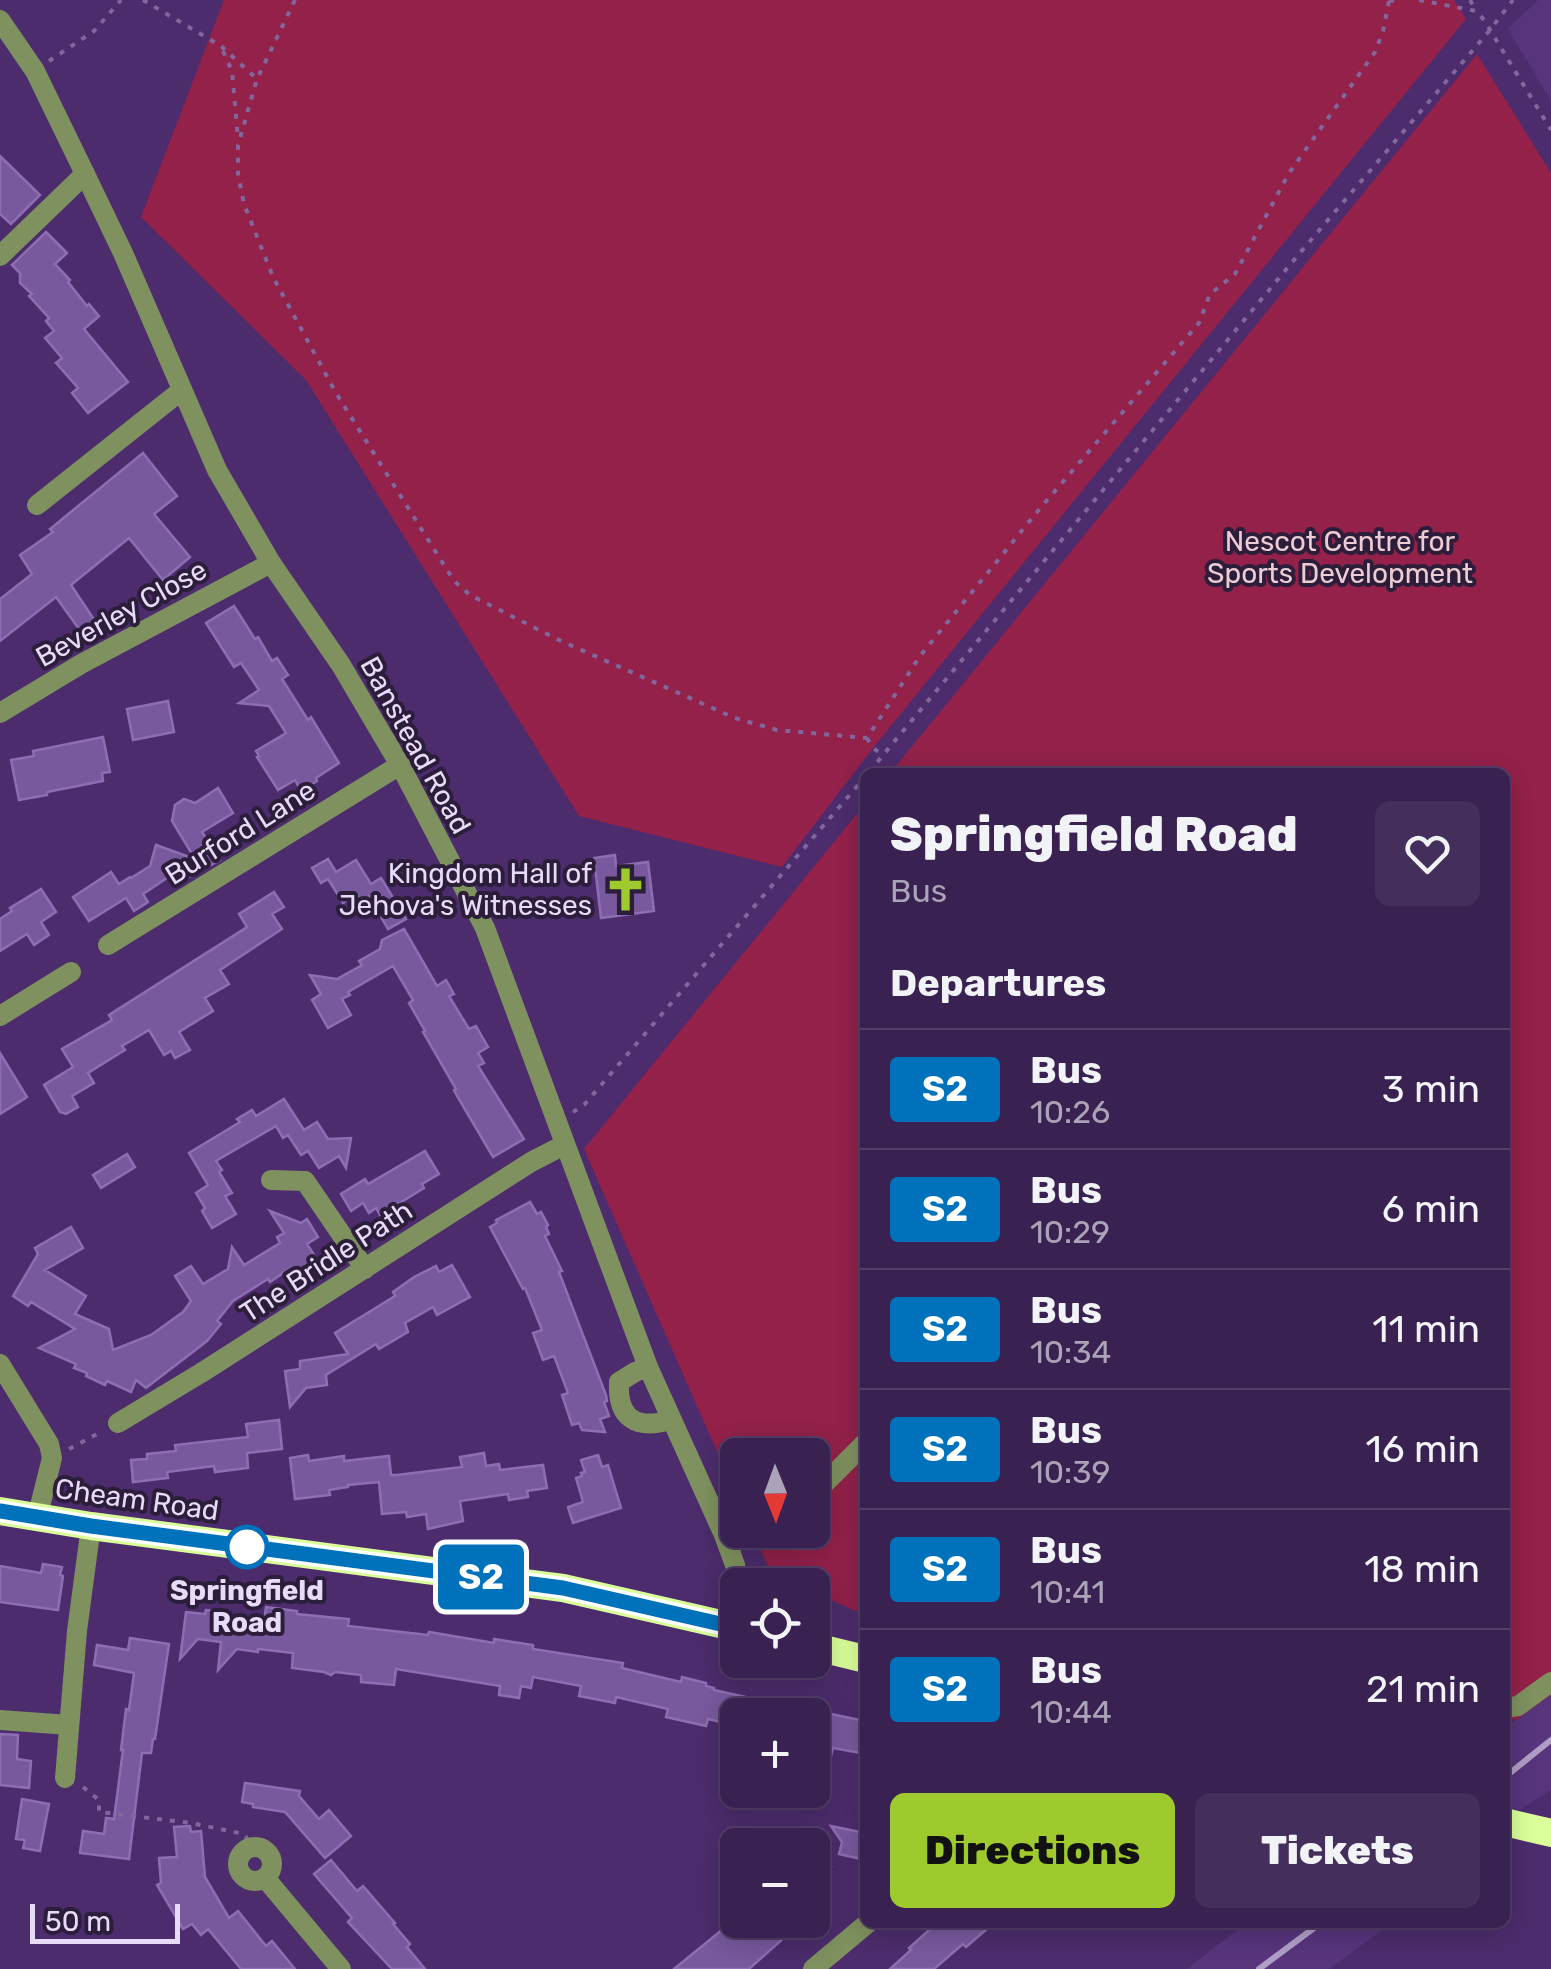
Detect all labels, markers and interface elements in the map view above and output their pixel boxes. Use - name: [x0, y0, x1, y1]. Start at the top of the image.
- park label: Nescot Centre for Sports Development: [1207, 525, 1473, 590]
- street label: Beverley Close: [30, 553, 212, 674]
- street label: Banstead Road: [353, 651, 478, 840]
- street label: Burford Lane: [159, 773, 321, 892]
- button: heart: [1375, 801, 1480, 906]
- text: Springfield Road: [890, 806, 1298, 863]
- place label: Kingdom Hall of Jehova's Witnesses: [339, 857, 592, 922]
- church icon: Kingdom Hall of Jehova's Witnesses: [601, 865, 649, 913]
- text: Bus: [890, 872, 947, 910]
- text: Departures: [890, 960, 1106, 1006]
- text: Bus: [1030, 1047, 1102, 1093]
- text: 3 min: [1382, 1066, 1480, 1112]
- text: S2: [922, 1068, 968, 1110]
- text: 10:26: [1030, 1093, 1110, 1131]
- text: Bus: [1030, 1167, 1102, 1213]
- text: 6 min: [1382, 1186, 1480, 1232]
- text: S2: [922, 1188, 968, 1230]
- street label: The Bridle Path: [234, 1194, 418, 1329]
- text: 10:29: [1030, 1213, 1110, 1251]
- text: Bus: [1030, 1287, 1102, 1333]
- text: 11 min: [1372, 1306, 1480, 1352]
- text: S2: [922, 1308, 968, 1350]
- text: 10:34: [1030, 1333, 1111, 1371]
- text: Bus: [1030, 1407, 1102, 1453]
- text: 16 min: [1366, 1426, 1480, 1472]
- text: S2: [922, 1428, 968, 1470]
- north arrow: [720, 1438, 830, 1548]
- map controls: [720, 1438, 830, 1938]
- text: 10:39: [1030, 1453, 1110, 1491]
- street label: Cheam Road: [53, 1472, 221, 1527]
- marker: Springfield Road: [226, 1526, 268, 1568]
- text: Bus: [1030, 1527, 1102, 1573]
- line badge: S2: [436, 1544, 526, 1610]
- text: 18 min: [1364, 1546, 1480, 1592]
- text: S2: [922, 1548, 968, 1590]
- text: S2: [458, 1556, 504, 1598]
- button: locate: [720, 1568, 830, 1678]
- text: 10:41: [1030, 1573, 1105, 1611]
- place label: Springfield Road: [170, 1574, 324, 1639]
- text: Bus: [1030, 1647, 1102, 1693]
- text: 21 min: [1366, 1666, 1480, 1712]
- text: S2: [922, 1668, 968, 1710]
- text: 10:44: [1030, 1693, 1112, 1731]
- button: +: [720, 1698, 830, 1808]
- button: Directions: [890, 1793, 1175, 1908]
- button: Tickets: [1195, 1793, 1480, 1908]
- button: −: [720, 1828, 830, 1938]
- scale bar: [30, 1899, 180, 1944]
- text: 50 m: [45, 1905, 111, 1938]

